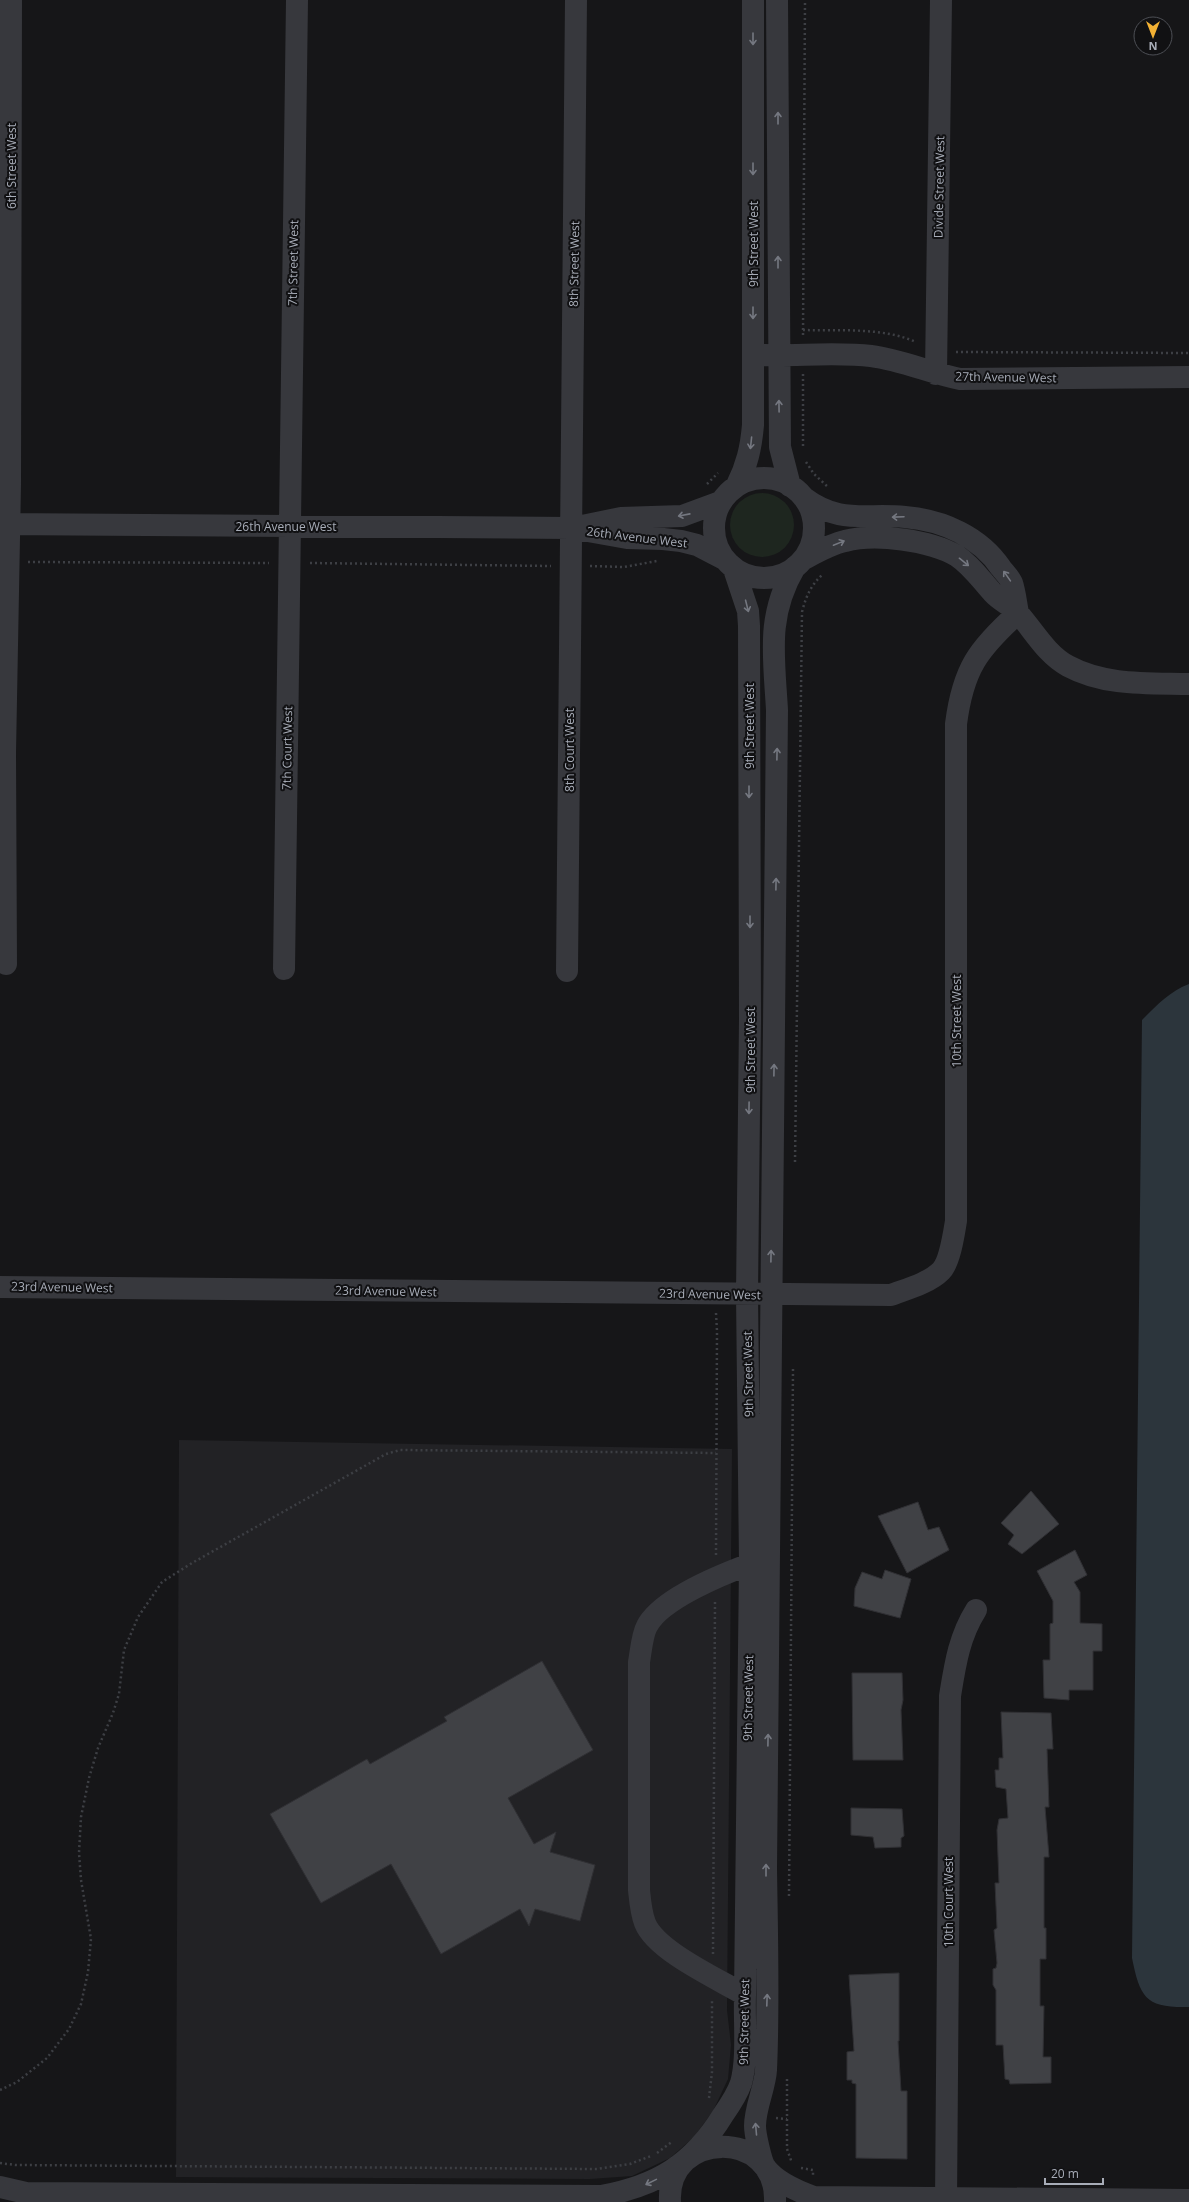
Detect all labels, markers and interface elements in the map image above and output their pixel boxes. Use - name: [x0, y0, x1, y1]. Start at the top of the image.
- north arrow: [1133, 16, 1173, 56]
- one-way arrow: [749, 32, 757, 45]
- text: N: [1149, 39, 1157, 54]
- one-way arrow: [774, 112, 782, 125]
- street label: 6th Street West: [3, 123, 20, 209]
- street label: Divide Street West: [930, 136, 948, 238]
- one-way arrow: [749, 162, 757, 175]
- street label: 9th Street West: [745, 201, 762, 287]
- street label: 7th Street West: [284, 220, 302, 306]
- street label: 8th Street West: [565, 221, 583, 307]
- one-way arrow: [774, 256, 782, 269]
- one-way arrow: [749, 306, 757, 319]
- street label: 27th Avenue West: [955, 368, 1057, 386]
- one-way arrow: [775, 400, 783, 413]
- one-way arrow: [748, 436, 755, 449]
- one-way arrow: [677, 511, 690, 519]
- one-way arrow: [892, 513, 905, 521]
- street label: 26th Avenue West: [235, 518, 337, 535]
- street label: 26th Avenue West: [586, 522, 688, 552]
- one-way arrow: [833, 539, 845, 546]
- one-way arrow: [958, 557, 969, 566]
- one-way arrow: [1003, 571, 1011, 582]
- one-way arrow: [743, 600, 751, 613]
- street label: 9th Street West: [741, 683, 758, 769]
- street label: 7th Court West: [278, 706, 296, 790]
- street label: 8th Court West: [561, 708, 578, 792]
- one-way arrow: [773, 748, 781, 761]
- one-way arrow: [745, 785, 753, 798]
- one-way arrow: [772, 878, 780, 891]
- one-way arrow: [746, 915, 754, 928]
- street label: 10th Street West: [948, 975, 965, 1067]
- street label: 9th Street West: [742, 1007, 759, 1093]
- one-way arrow: [770, 1064, 778, 1077]
- one-way arrow: [745, 1101, 753, 1114]
- one-way arrow: [767, 1250, 775, 1263]
- street label: 23rd Avenue West: [11, 1278, 113, 1296]
- street label: 23rd Avenue West: [335, 1282, 437, 1300]
- street label: 23rd Avenue West: [659, 1285, 761, 1303]
- street label: 9th Street West: [739, 1331, 757, 1417]
- street label: 9th Street West: [739, 1655, 757, 1741]
- one-way arrow: [764, 1734, 772, 1747]
- street label: 10th Court West: [940, 1857, 957, 1947]
- one-way arrow: [762, 1864, 770, 1877]
- street label: 9th Street West: [735, 1979, 753, 2065]
- one-way arrow: [763, 1994, 770, 2007]
- one-way arrow: [753, 2123, 760, 2136]
- scale bar: [1045, 2160, 1103, 2186]
- text: 20 m: [1051, 2165, 1079, 2182]
- one-way arrow: [646, 2179, 658, 2186]

